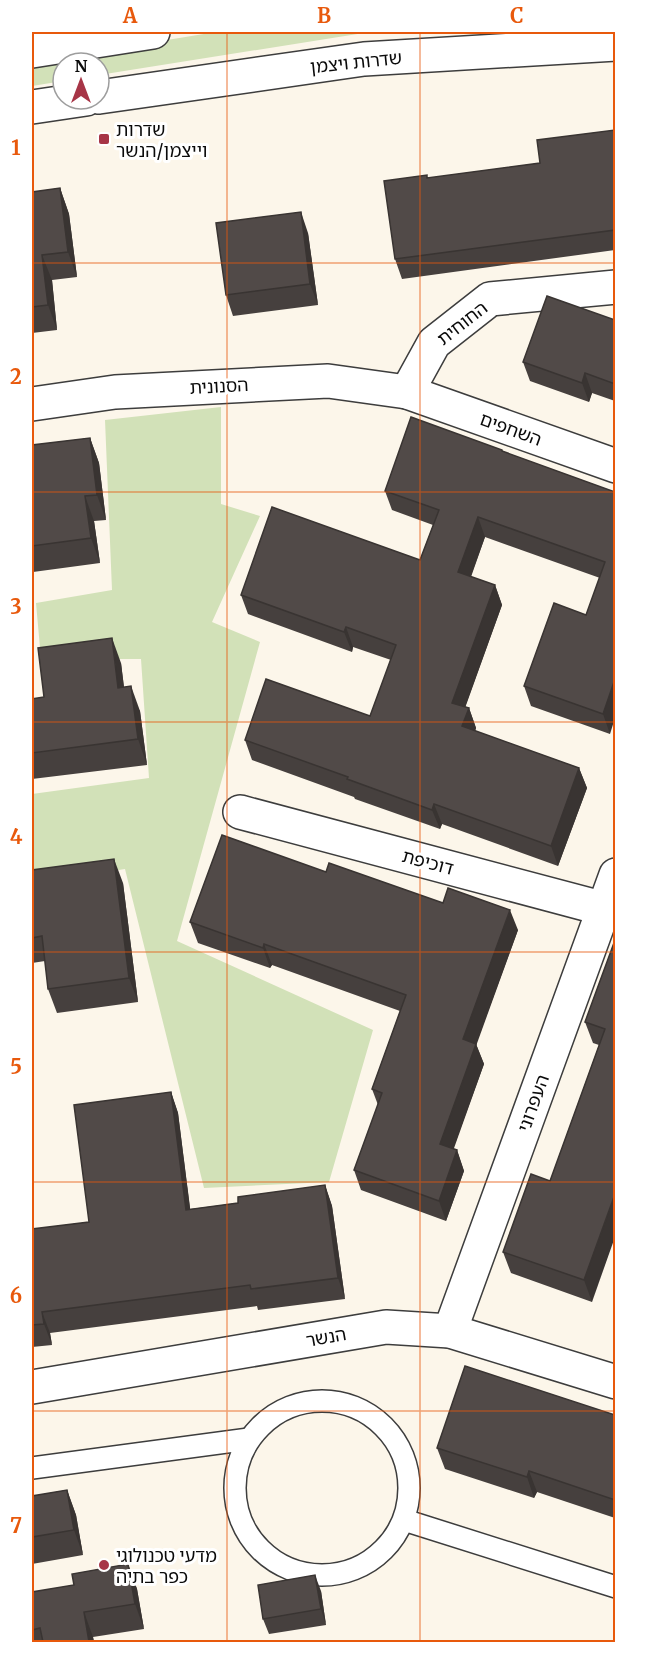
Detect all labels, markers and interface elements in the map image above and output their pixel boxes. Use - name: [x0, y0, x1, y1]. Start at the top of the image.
- text: A: [122, 3, 138, 28]
- text: B: [317, 3, 331, 28]
- text: C: [510, 3, 524, 28]
- street label: שדרות ויצמן: [309, 46, 403, 78]
- north arrow: [51, 51, 111, 111]
- text: N: [75, 56, 88, 76]
- place label: שדרות וייצמן/הנשר: [116, 118, 207, 162]
- marker: שדרות וייצמן/הנשר: [97, 132, 111, 146]
- text: 1: [11, 135, 21, 160]
- street label: החוחית: [432, 296, 492, 350]
- text: 2: [10, 364, 22, 389]
- street label: הסנונית: [189, 373, 249, 399]
- street label: השחפים: [477, 407, 545, 451]
- text: 3: [10, 594, 22, 619]
- text: 4: [10, 824, 23, 849]
- street label: דוכיפת: [400, 844, 457, 880]
- text: 5: [10, 1054, 22, 1079]
- street label: העפרוני: [512, 1071, 554, 1135]
- text: 6: [10, 1283, 22, 1308]
- street label: הנשר: [304, 1322, 348, 1352]
- text: 7: [10, 1513, 22, 1538]
- place label: מדעי טכנולוגי כפר בתיה: [116, 1544, 217, 1588]
- marker: מדעי טכנולוגי כפר בתיה: [97, 1558, 111, 1572]

